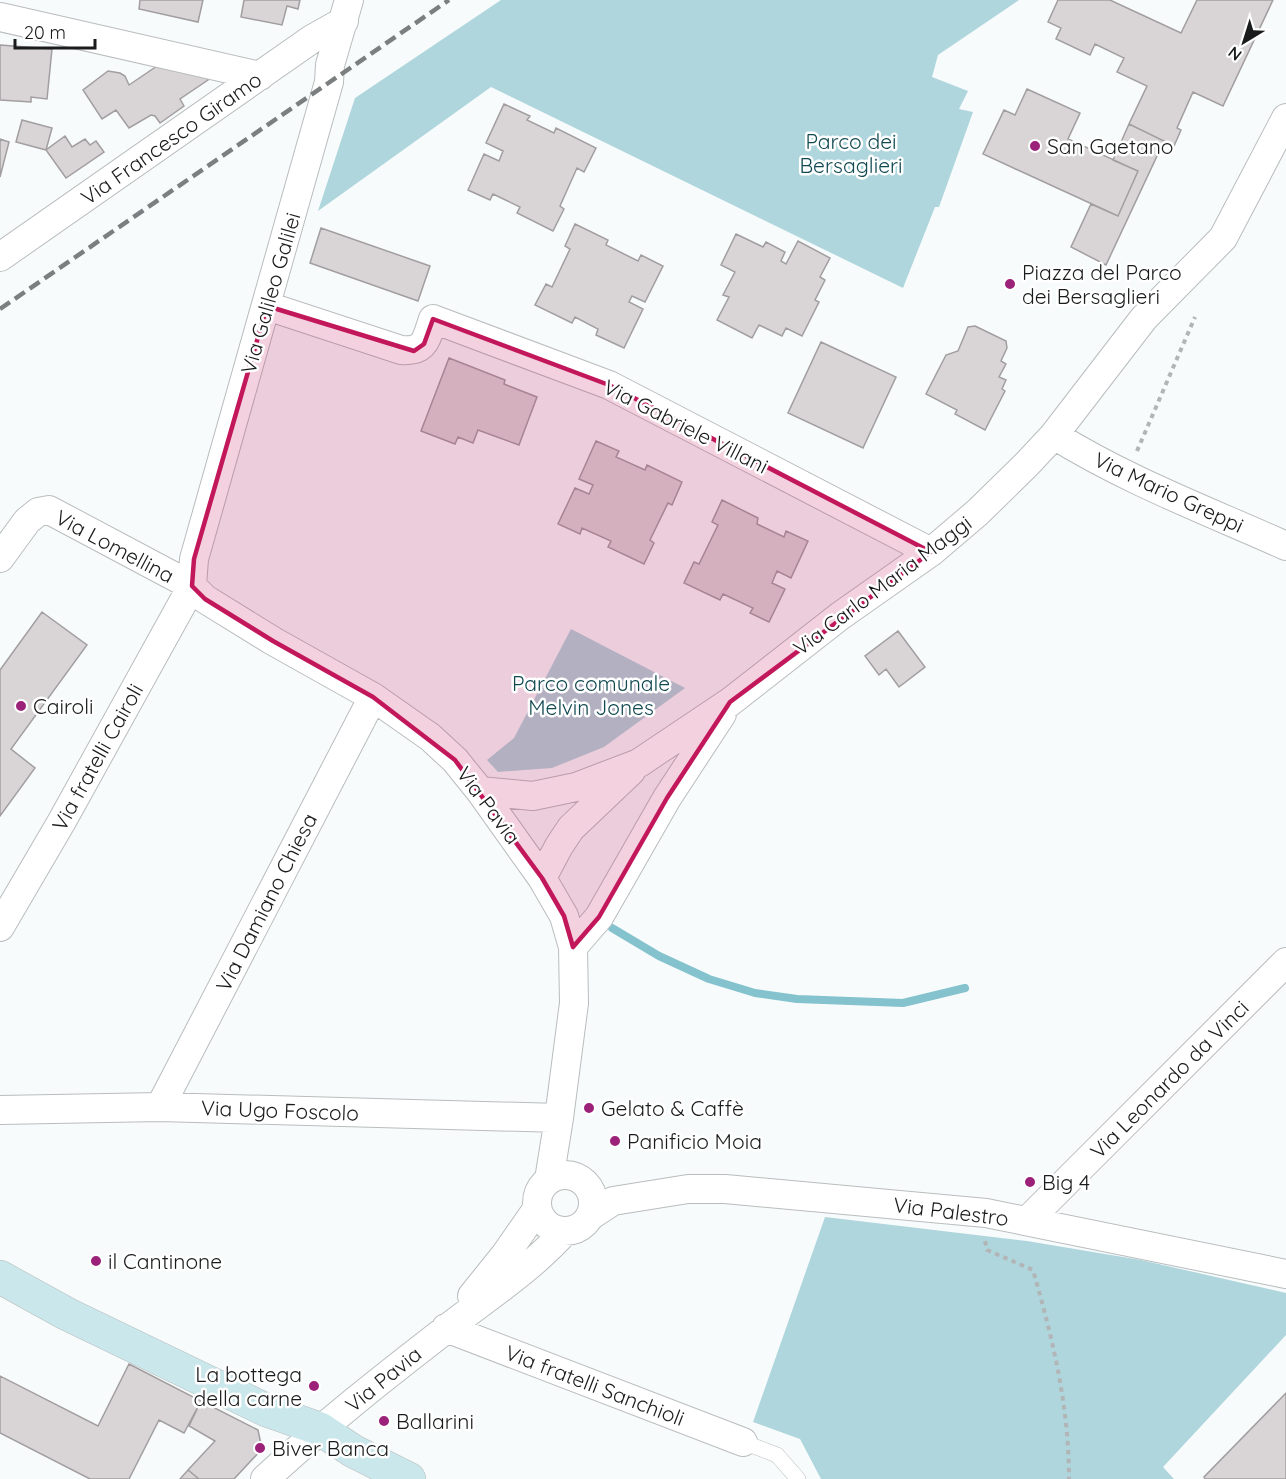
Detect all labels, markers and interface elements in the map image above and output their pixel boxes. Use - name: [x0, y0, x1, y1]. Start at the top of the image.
- scale bar: [15, 12, 94, 50]
- north arrow: [1214, 12, 1274, 72]
- text: 20 m: [24, 21, 66, 44]
- text: N: [1224, 42, 1246, 65]
- street label: Via Francesco Giramo: [76, 66, 266, 210]
- park label: Parco dei Bersaglieri: [799, 128, 903, 178]
- place label: San Gaetano: [1047, 133, 1174, 159]
- marker: San Gaetano: [1028, 139, 1042, 153]
- street label: Via Galileo Galilei: [235, 209, 305, 377]
- place label: Piazza del Parco dei Bersaglieri: [1022, 259, 1182, 309]
- marker: Piazza del Parco dei Bersaglieri: [1003, 277, 1017, 291]
- street label: Via Gabriele Villani: [599, 373, 773, 479]
- street label: Via Mario Greppi: [1090, 446, 1248, 538]
- street label: Via Lomellina: [51, 504, 179, 588]
- street label: Via Carlo Maria Maggi: [788, 509, 976, 661]
- park label: Parco comunale Melvin Jones: [512, 670, 670, 720]
- street label: Via fratelli Cairoli: [46, 679, 148, 835]
- place label: Cairoli: [33, 693, 94, 719]
- marker: Cairoli: [14, 699, 28, 713]
- street label: Via Pavia: [451, 761, 527, 849]
- street label: Via Damiano Chiesa: [210, 809, 322, 995]
- street label: Via Leonardo da Vinci: [1084, 994, 1254, 1164]
- street label: Via Ugo Foscolo: [201, 1094, 359, 1126]
- place label: Gelato & Caffè: [601, 1095, 744, 1121]
- marker: Gelato & Caffè: [582, 1101, 596, 1115]
- place label: Panificio Moia: [627, 1128, 762, 1154]
- marker: Panificio Moia: [608, 1134, 622, 1148]
- place label: Big 4: [1042, 1169, 1090, 1195]
- marker: Big 4: [1023, 1175, 1037, 1189]
- street label: Via Palestro: [892, 1191, 1010, 1231]
- place label: il Cantinone: [108, 1248, 222, 1274]
- marker: il Cantinone: [89, 1254, 103, 1268]
- street label: Via fratelli Sanchioli: [502, 1339, 688, 1431]
- street label: Via Pavia: [340, 1341, 426, 1417]
- place label: La bottega della carne: [194, 1361, 302, 1411]
- marker: La bottega della carne: [307, 1379, 321, 1393]
- place label: Ballarini: [396, 1408, 474, 1434]
- marker: Ballarini: [377, 1414, 391, 1428]
- place label: Biver Banca: [272, 1435, 389, 1461]
- marker: Biver Banca: [253, 1441, 267, 1455]

